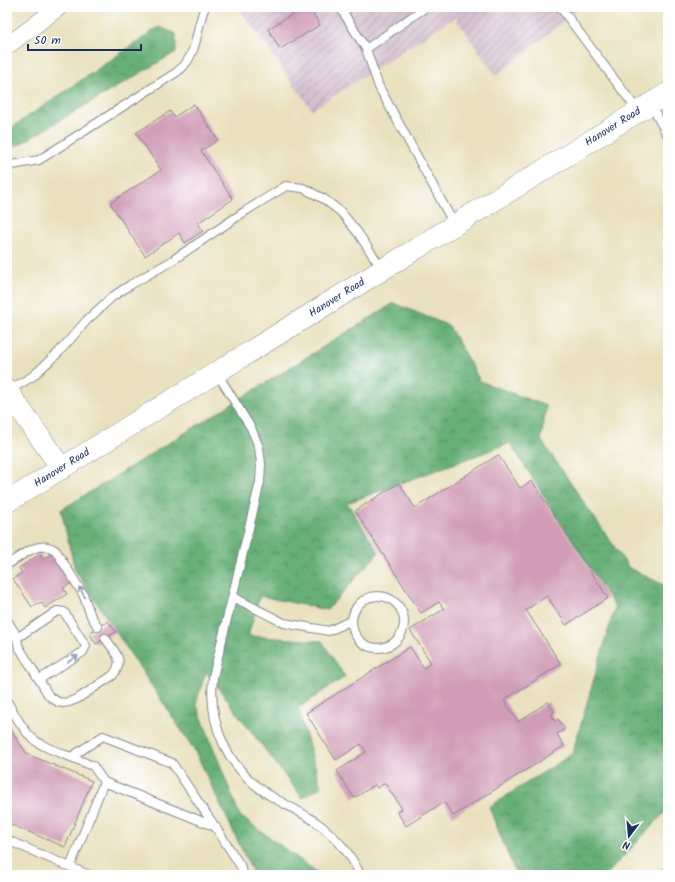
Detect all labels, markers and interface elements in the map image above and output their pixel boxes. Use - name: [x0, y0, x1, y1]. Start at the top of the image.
- scale bar: [28, 26, 141, 52]
- text: 50 m: [34, 31, 61, 50]
- street label: Hanover Road: [581, 102, 645, 151]
- street label: Hanover Road: [305, 273, 369, 322]
- street label: Hanover Road: [30, 443, 94, 492]
- one-way arrow: [77, 586, 85, 598]
- one-way arrow: [67, 654, 79, 662]
- north arrow: [609, 816, 649, 856]
- text: N: [621, 835, 632, 854]

